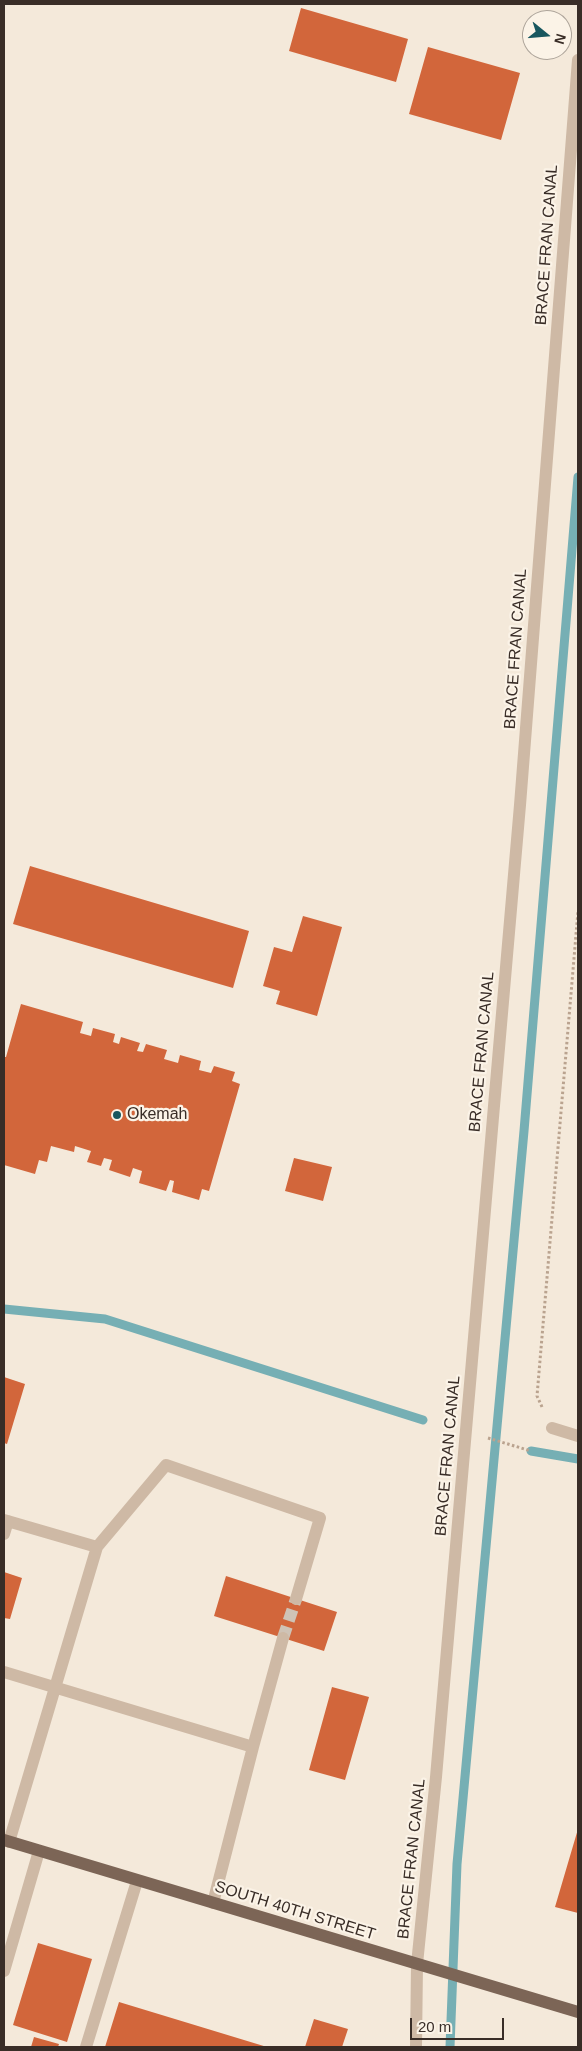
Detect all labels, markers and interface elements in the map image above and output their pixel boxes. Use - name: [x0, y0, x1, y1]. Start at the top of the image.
- north arrow: [522, 10, 572, 60]
- text: N: [551, 32, 570, 46]
- street label: BRACE FRAN CANAL: [532, 164, 562, 326]
- street label: BRACE FRAN CANAL: [501, 568, 531, 730]
- street label: BRACE FRAN CANAL: [465, 971, 499, 1133]
- place label: Okemah: [127, 1105, 187, 1125]
- marker: Okemah: [111, 1109, 123, 1121]
- street label: BRACE FRAN CANAL: [431, 1375, 465, 1537]
- street label: BRACE FRAN CANAL: [394, 1778, 430, 1940]
- street label: SOUTH 40TH STREET: [212, 1877, 378, 1945]
- scale bar: [412, 2008, 506, 2040]
- text: 20 m: [418, 2018, 451, 2035]

